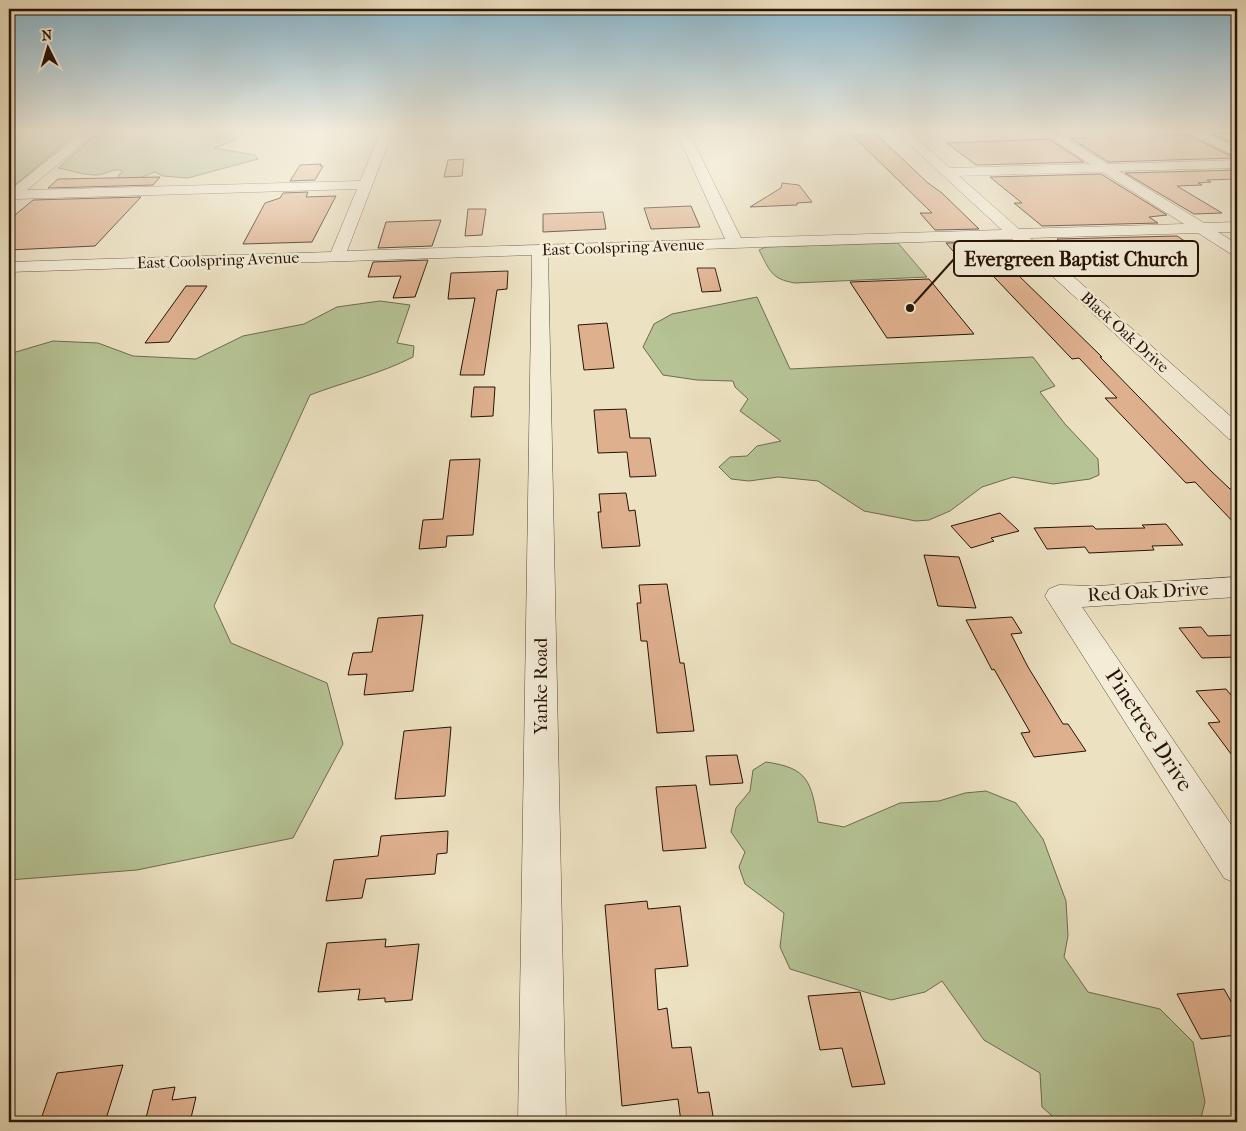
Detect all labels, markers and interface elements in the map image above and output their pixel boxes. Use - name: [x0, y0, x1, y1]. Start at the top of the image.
- north arrow: [22, 22, 72, 72]
- text: N: [41, 27, 53, 44]
- street label: East Coolspring Avenue: [541, 235, 705, 259]
- callout: Evergreen Baptist Church: [954, 241, 1198, 276]
- street label: East Coolspring Avenue: [136, 248, 300, 272]
- text: Evergreen Baptist Church: [964, 248, 1189, 271]
- street label: Black Oak Drive: [1077, 288, 1173, 376]
- street label: Red Oak Drive: [1087, 578, 1209, 606]
- street label: Yanke Road: [530, 637, 552, 735]
- street label: Pinetree Drive: [1100, 664, 1198, 796]

